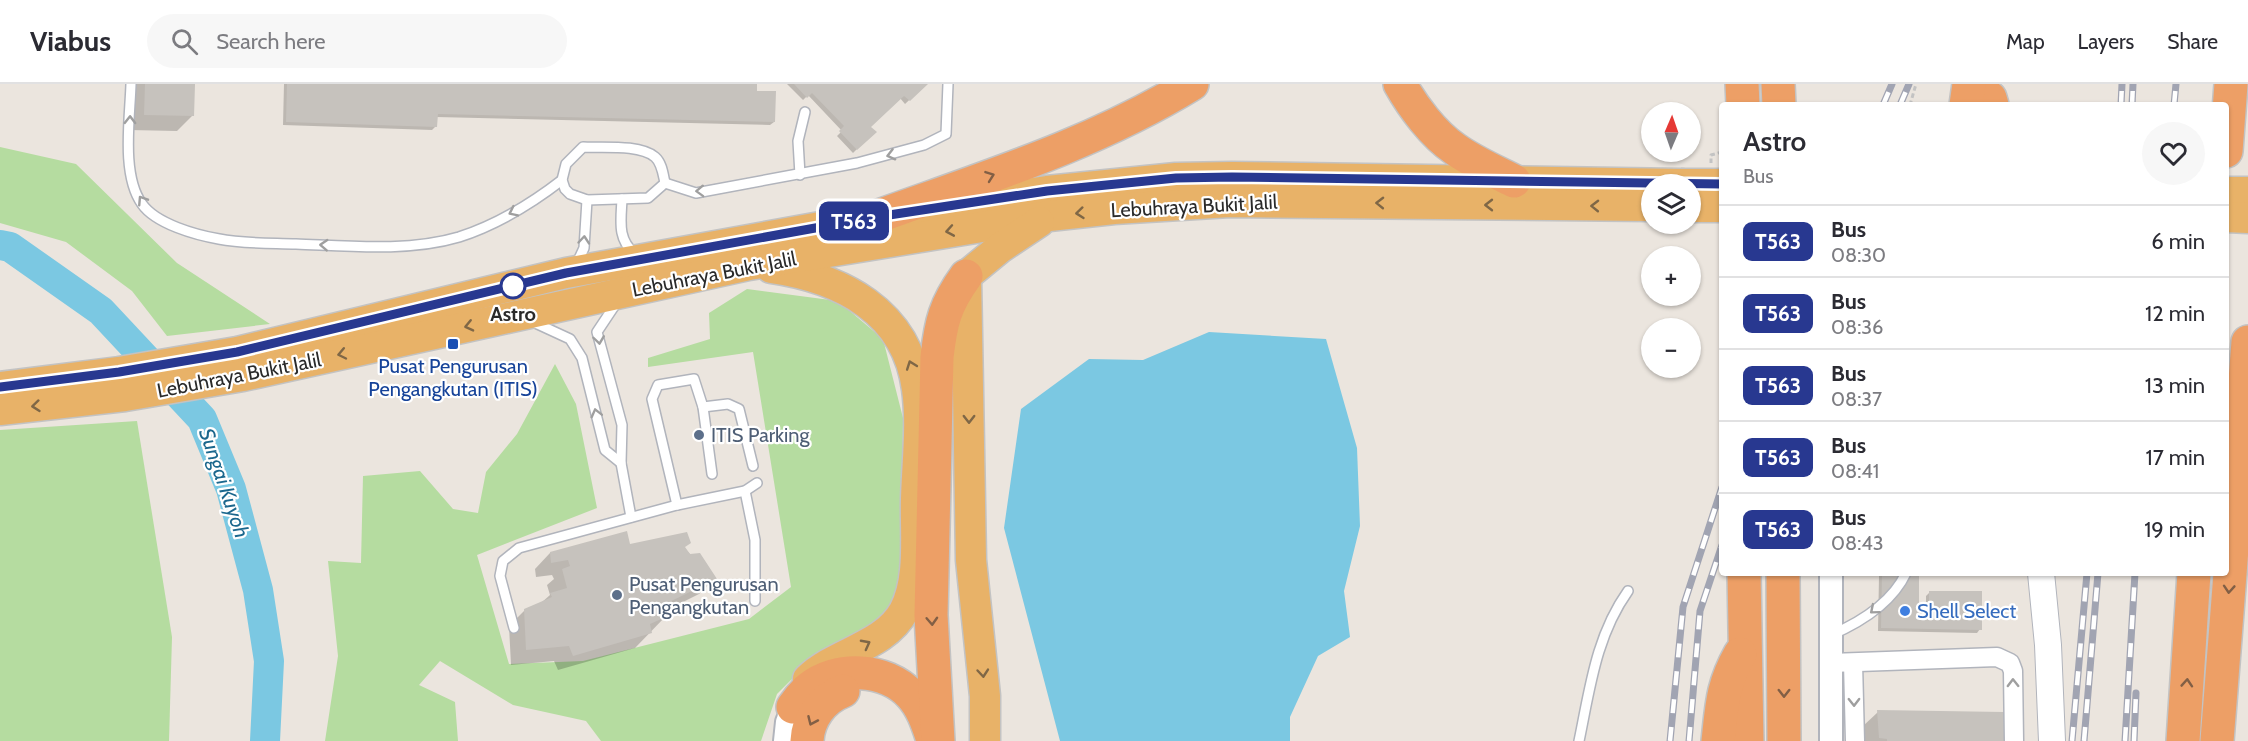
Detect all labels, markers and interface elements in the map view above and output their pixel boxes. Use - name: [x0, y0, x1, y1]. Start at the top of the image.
- search box: [147, 14, 567, 68]
- text: Viabus: [30, 24, 111, 58]
- icon: search: [168, 25, 201, 58]
- text: Search here: [216, 28, 325, 55]
- text: Map: [2006, 29, 2045, 54]
- text: Layers: [2078, 29, 2134, 54]
- text: Share: [2167, 29, 2218, 54]
- north arrow: [1641, 102, 1701, 162]
- map controls: [1641, 102, 1701, 378]
- one-way arrow: [124, 116, 136, 125]
- button: heart: [2142, 122, 2205, 185]
- text: Astro: [1743, 124, 1806, 158]
- one-way arrow: [887, 147, 897, 160]
- text: Bus: [1743, 164, 1774, 188]
- one-way arrow: [984, 170, 995, 183]
- button: layers: [1641, 174, 1701, 234]
- one-way arrow: [695, 185, 704, 198]
- street label: Lebuhraya Bukit Jalil: [1110, 190, 1278, 222]
- one-way arrow: [138, 196, 149, 207]
- one-way arrow: [1376, 197, 1385, 209]
- one-way arrow: [1484, 198, 1493, 211]
- one-way arrow: [1591, 200, 1600, 212]
- line badge: T563: [812, 202, 896, 240]
- one-way arrow: [509, 205, 520, 217]
- one-way arrow: [1075, 206, 1085, 219]
- text: T563: [831, 209, 877, 234]
- text: Bus: [1831, 216, 1866, 243]
- one-way arrow: [945, 224, 955, 237]
- text: 6 min: [2151, 228, 2205, 255]
- text: T563: [1755, 229, 1801, 254]
- one-way arrow: [577, 235, 590, 244]
- one-way arrow: [320, 239, 329, 252]
- text: 08:30: [1831, 243, 1886, 267]
- street label: Lebuhraya Bukit Jalil: [630, 246, 798, 302]
- button: +: [1641, 246, 1701, 306]
- marker: Astro: [500, 273, 526, 299]
- text: Bus: [1831, 288, 1866, 315]
- text: 12 min: [2145, 300, 2205, 327]
- text: T563: [1755, 301, 1801, 326]
- place label: Astro: [490, 302, 536, 326]
- text: 08:36: [1831, 315, 1883, 339]
- button: −: [1641, 318, 1701, 378]
- one-way arrow: [464, 319, 474, 332]
- one-way arrow: [593, 335, 605, 344]
- marker: Pusat Pengurusan Pengangkutan (ITIS): [446, 337, 460, 351]
- street label: Lebuhraya Bukit Jalil: [155, 347, 323, 403]
- one-way arrow: [337, 347, 347, 360]
- place label: Pusat Pengurusan Pengangkutan (ITIS): [368, 354, 538, 401]
- text: Bus: [1831, 360, 1866, 387]
- one-way arrow: [905, 361, 918, 371]
- text: 13 min: [2145, 372, 2205, 399]
- text: T563: [1755, 373, 1801, 398]
- text: 08:37: [1831, 387, 1882, 411]
- one-way arrow: [32, 399, 41, 412]
- one-way arrow: [590, 409, 603, 419]
- one-way arrow: [962, 414, 975, 423]
- place label: ITIS Parking: [711, 423, 810, 447]
- water label: Sungai Kuyoh: [194, 425, 255, 541]
- marker: ITIS Parking: [692, 428, 706, 442]
- text: Bus: [1831, 432, 1866, 459]
- text: 17 min: [2146, 444, 2205, 471]
- text: T563: [1755, 445, 1801, 470]
- text: 08:41: [1831, 459, 1879, 483]
- text: Bus: [1831, 504, 1866, 531]
- text: 19 min: [2144, 516, 2205, 543]
- text: T563: [1755, 517, 1801, 542]
- text: 08:43: [1831, 531, 1884, 555]
- place label: Pusat Pengurusan Pengangkutan: [629, 572, 779, 619]
- one-way arrow: [2223, 584, 2236, 593]
- marker: Pusat Pengurusan Pengangkutan: [610, 588, 624, 602]
- place label: Shell Select: [1917, 599, 2016, 623]
- one-way arrow: [1870, 603, 1881, 614]
- marker: Shell Select: [1898, 604, 1912, 618]
- one-way arrow: [925, 617, 938, 626]
- one-way arrow: [859, 640, 870, 651]
- one-way arrow: [976, 668, 989, 677]
- one-way arrow: [2007, 678, 2019, 687]
- one-way arrow: [2180, 678, 2193, 687]
- one-way arrow: [1778, 688, 1790, 697]
- one-way arrow: [1848, 697, 1860, 706]
- one-way arrow: [807, 715, 819, 726]

